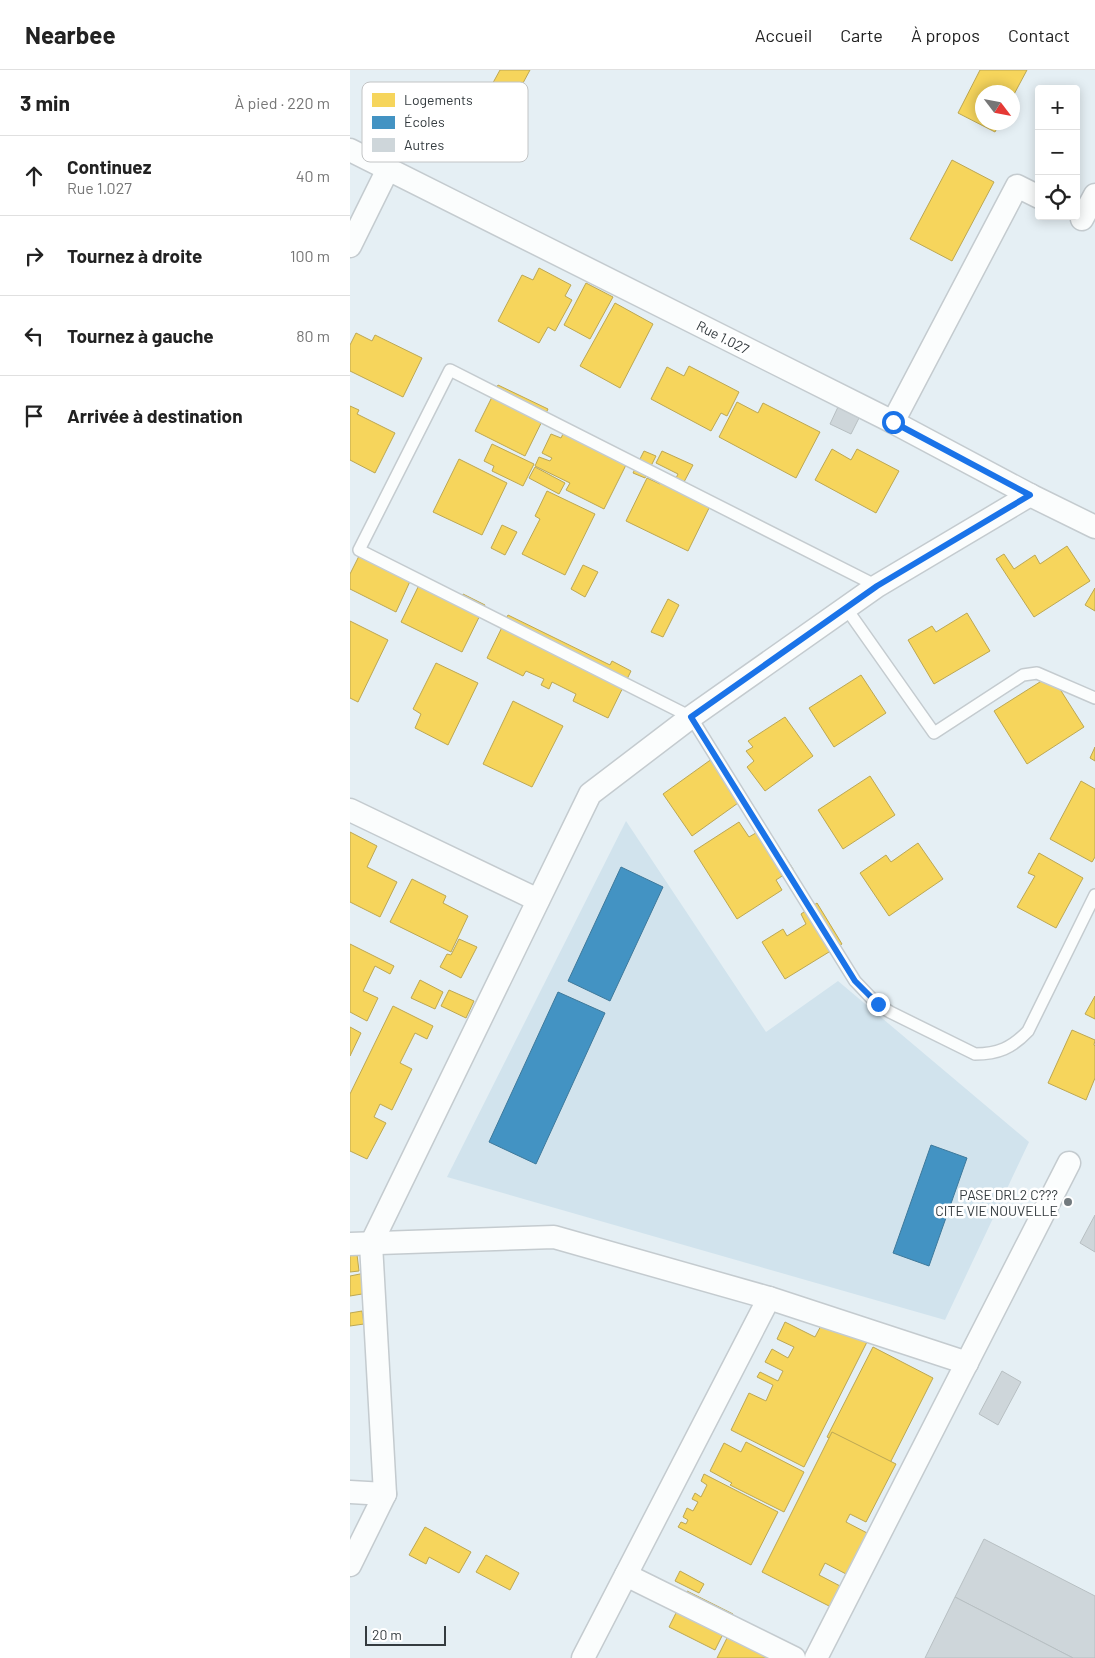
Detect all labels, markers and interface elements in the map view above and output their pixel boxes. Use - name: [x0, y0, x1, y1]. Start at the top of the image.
- text: Nearbee: [25, 20, 116, 49]
- text: Accueil: [755, 24, 812, 46]
- text: Carte: [840, 24, 883, 46]
- text: À propos: [911, 24, 980, 46]
- text: Contact: [1008, 24, 1070, 46]
- legend: [362, 82, 528, 162]
- north arrow: [975, 85, 1020, 130]
- map controls: [1035, 85, 1080, 220]
- button: +: [1035, 85, 1080, 130]
- text: 3 min: [20, 90, 70, 115]
- text: Logements: [404, 91, 473, 108]
- text: À pied · 220 m: [235, 93, 330, 112]
- text: Écoles: [404, 113, 445, 130]
- button: −: [1035, 130, 1080, 175]
- text: Autres: [404, 136, 444, 153]
- text: Continuez: [67, 155, 151, 178]
- icon: ahead: [20, 162, 48, 190]
- text: 40 m: [296, 166, 330, 185]
- button: locate: [1035, 175, 1080, 220]
- text: Rue 1.027: [67, 178, 132, 197]
- icon: right: [20, 242, 48, 270]
- text: Tournez à droite: [67, 244, 203, 267]
- text: 100 m: [290, 246, 330, 265]
- street label: Rue 1.027: [694, 317, 752, 358]
- icon: left: [20, 322, 48, 350]
- text: Tournez à gauche: [67, 324, 214, 347]
- text: 80 m: [296, 326, 330, 345]
- icon: arrive: [20, 402, 48, 430]
- text: Arrivée à destination: [67, 404, 243, 427]
- route start: [882, 411, 905, 434]
- route end: [867, 993, 890, 1016]
- place label: PASE DRL2 C??? CITE VIE NOUVELLE: [935, 1186, 1058, 1219]
- marker: PASE DRL2 C??? CITE VIE NOUVELLE: [1062, 1196, 1074, 1208]
- scale bar: [365, 1623, 446, 1646]
- text: 20 m: [372, 1626, 402, 1643]

